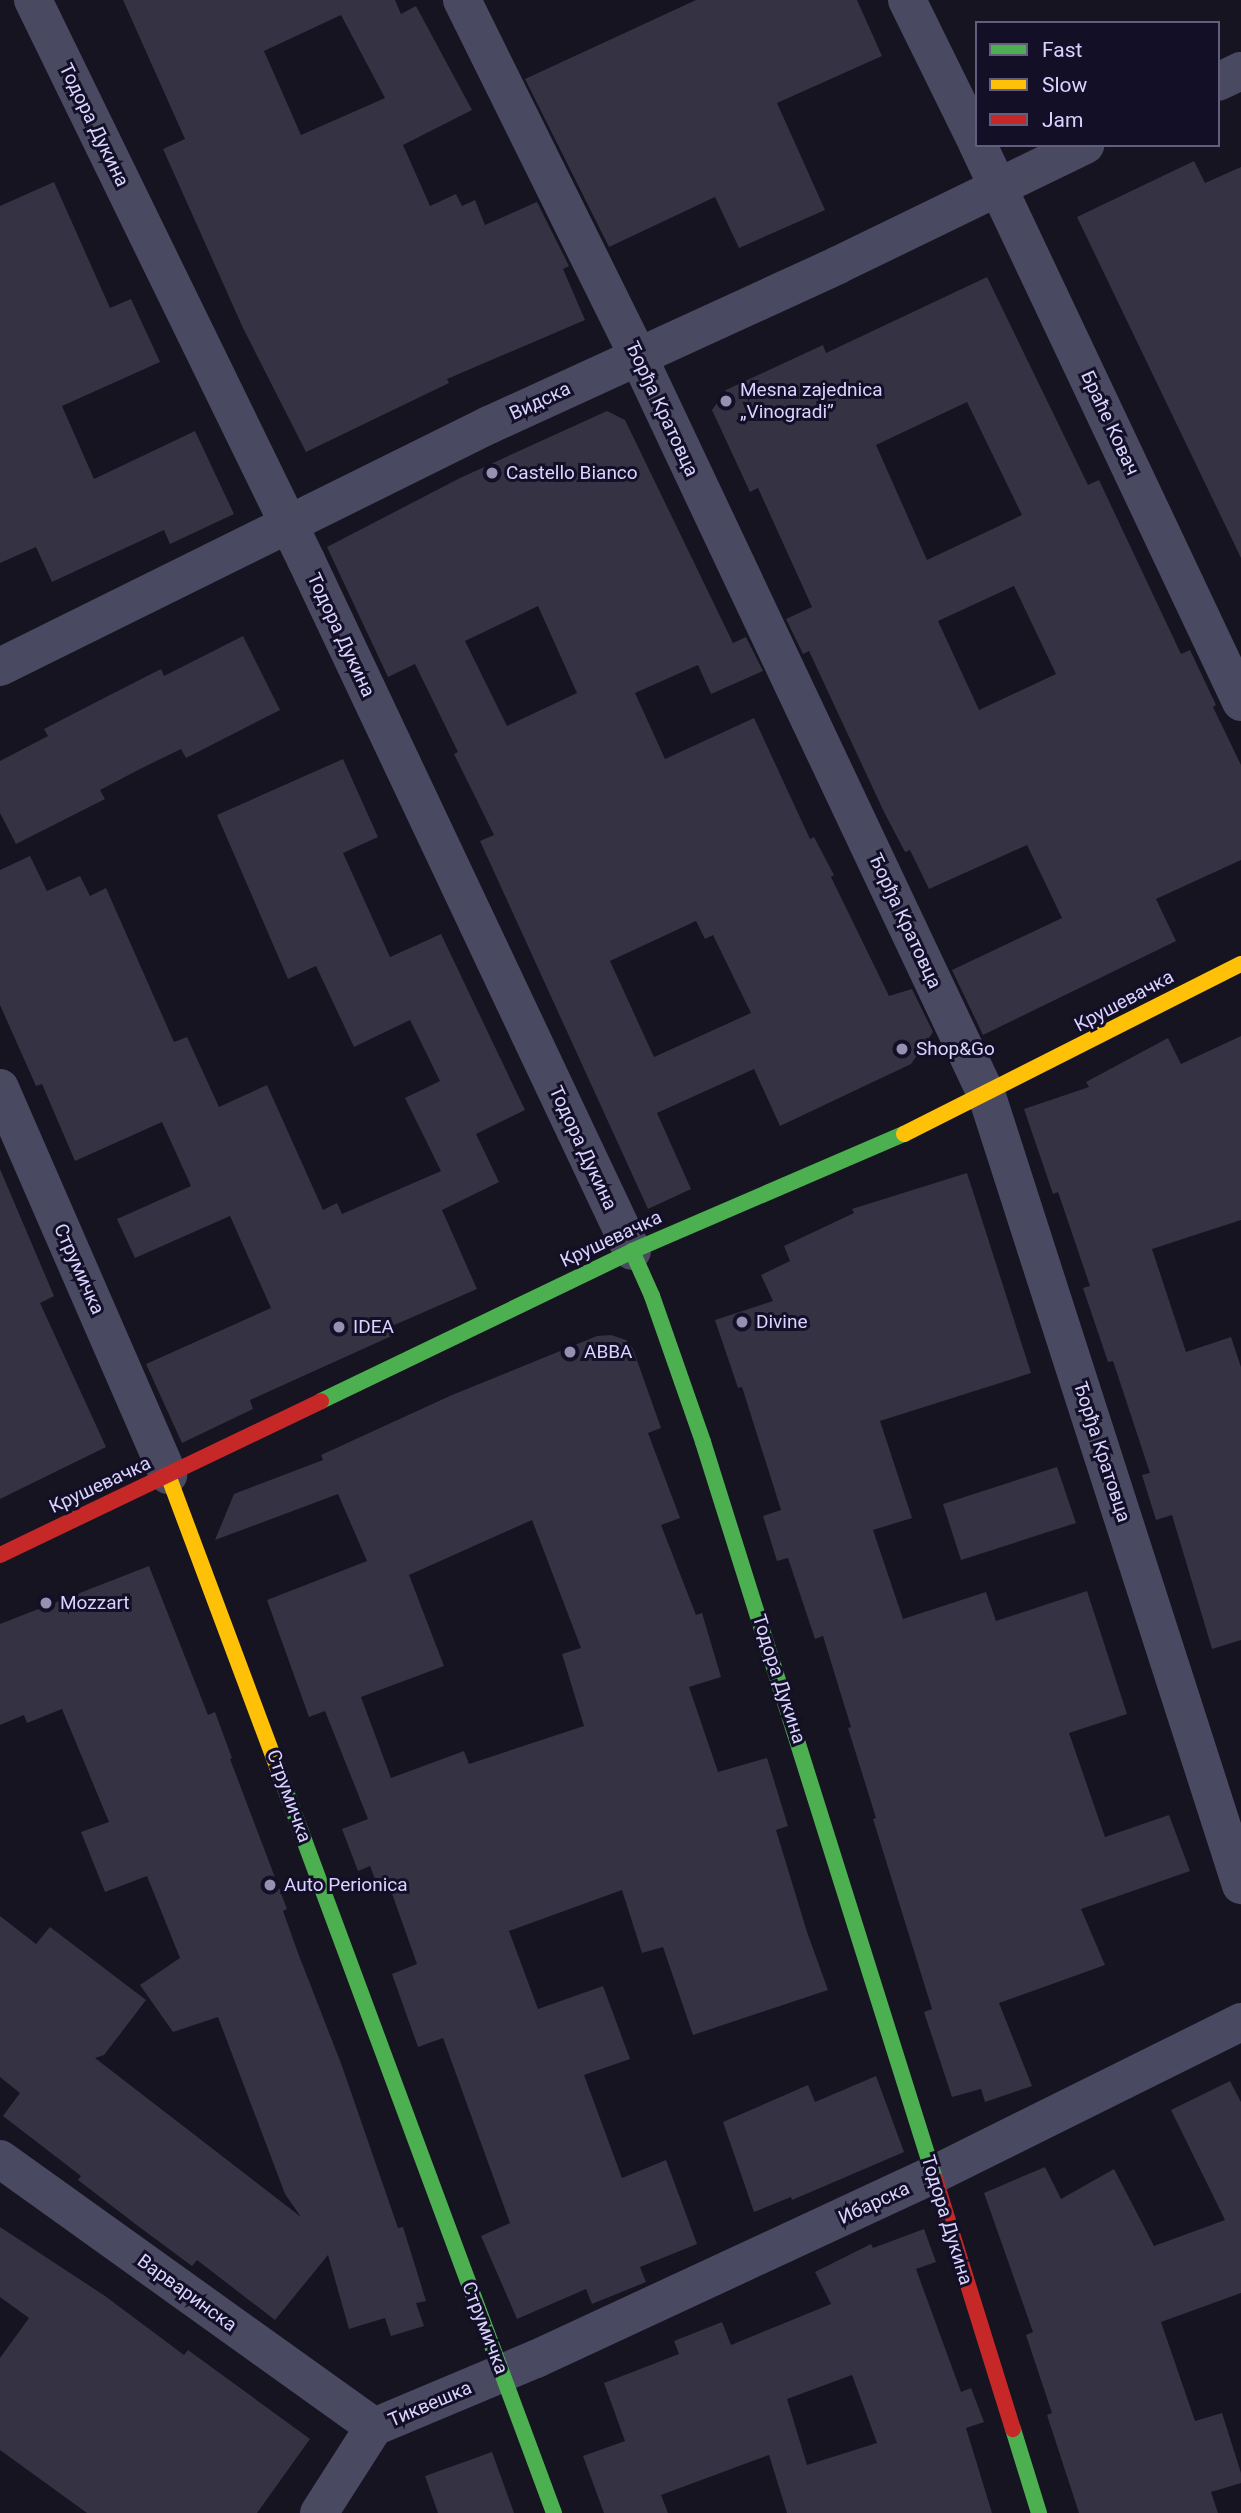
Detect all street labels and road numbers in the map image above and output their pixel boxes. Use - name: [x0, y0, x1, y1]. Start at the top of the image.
- street label: Тодора Дукина: [54, 60, 134, 190]
- street label: Ђорђа Кратовца: [621, 338, 703, 480]
- street label: Браће Ковач: [1076, 367, 1144, 479]
- street label: Видска: [506, 377, 574, 425]
- street label: Тодора Дукина: [302, 569, 380, 701]
- street label: Ђорђа Кратовца: [864, 850, 946, 992]
- street label: Крушевачка: [1070, 965, 1178, 1037]
- street label: Тодора Дукина: [544, 1082, 622, 1214]
- street label: Крушевачка: [557, 1206, 665, 1272]
- street label: Струмичка: [49, 1220, 109, 1318]
- street label: Ђорђа Кратовца: [1069, 1379, 1135, 1525]
- street label: Крушевачка: [46, 1452, 154, 1518]
- street label: Тодора Дукина: [747, 1612, 811, 1746]
- street label: Струмичка: [262, 1746, 316, 1846]
- street label: Тодора Дукина: [916, 2152, 978, 2288]
- street label: Ибарска: [835, 2177, 913, 2229]
- street label: Варваринска: [133, 2249, 241, 2337]
- street label: Струмичка: [457, 2279, 513, 2377]
- street label: Тиквешка: [385, 2376, 475, 2432]

